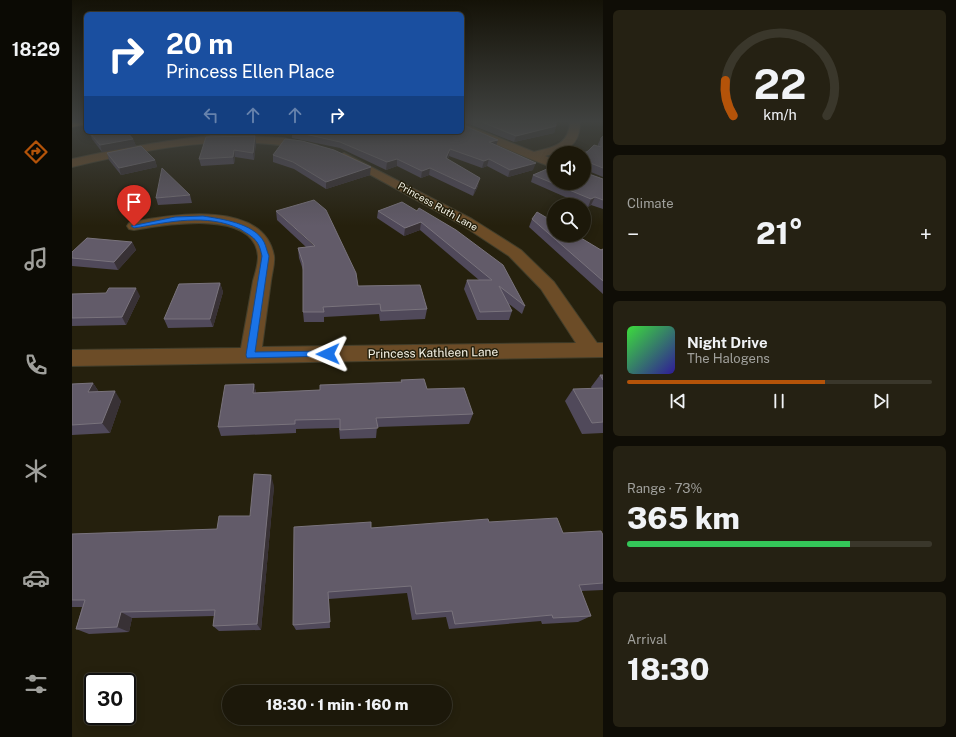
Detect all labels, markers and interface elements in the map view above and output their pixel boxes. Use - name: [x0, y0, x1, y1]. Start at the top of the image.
- text: 20 m: [166, 27, 233, 60]
- icon: right: [100, 28, 152, 80]
- text: 18:29: [12, 39, 60, 60]
- text: 22: [753, 59, 806, 108]
- text: Princess Ellen Place: [166, 61, 335, 82]
- icon: left: [200, 104, 222, 126]
- icon: ahead: [242, 104, 264, 126]
- icon: ahead: [284, 104, 306, 126]
- icon: right: [326, 104, 348, 126]
- text: km/h: [763, 105, 796, 122]
- icon: directions: [22, 138, 50, 166]
- map controls: [547, 146, 591, 242]
- button: sound: [547, 146, 591, 190]
- street label: Princess Ruth Lane: [396, 179, 480, 233]
- pin: [117, 185, 151, 226]
- icon: arrive: [123, 191, 145, 213]
- text: Climate: [627, 196, 674, 211]
- button: search: [547, 198, 591, 242]
- text: 21°: [756, 215, 803, 251]
- text: −: [627, 221, 639, 247]
- text: +: [920, 221, 932, 247]
- icon: music: [22, 245, 50, 273]
- position arrow: [307, 333, 349, 375]
- text: Night Drive: [687, 334, 768, 351]
- street label: Princess Kathleen Lane: [368, 345, 499, 361]
- icon: phone: [22, 351, 50, 379]
- text: The Halogens: [687, 351, 770, 366]
- icon: previous: [667, 390, 689, 412]
- icon: pause: [768, 390, 790, 412]
- icon: next: [870, 390, 892, 412]
- icon: climate: [22, 457, 50, 485]
- text: Range · 73%: [627, 481, 702, 496]
- text: 365 km: [627, 500, 740, 536]
- icon: car: [22, 564, 50, 592]
- text: Arrival: [627, 632, 667, 647]
- text: 18:30: [627, 651, 709, 687]
- icon: filters: [22, 670, 50, 698]
- speed limit sign: 30: [84, 673, 136, 725]
- text: 18:30 · 1 min · 160 m: [266, 696, 408, 713]

